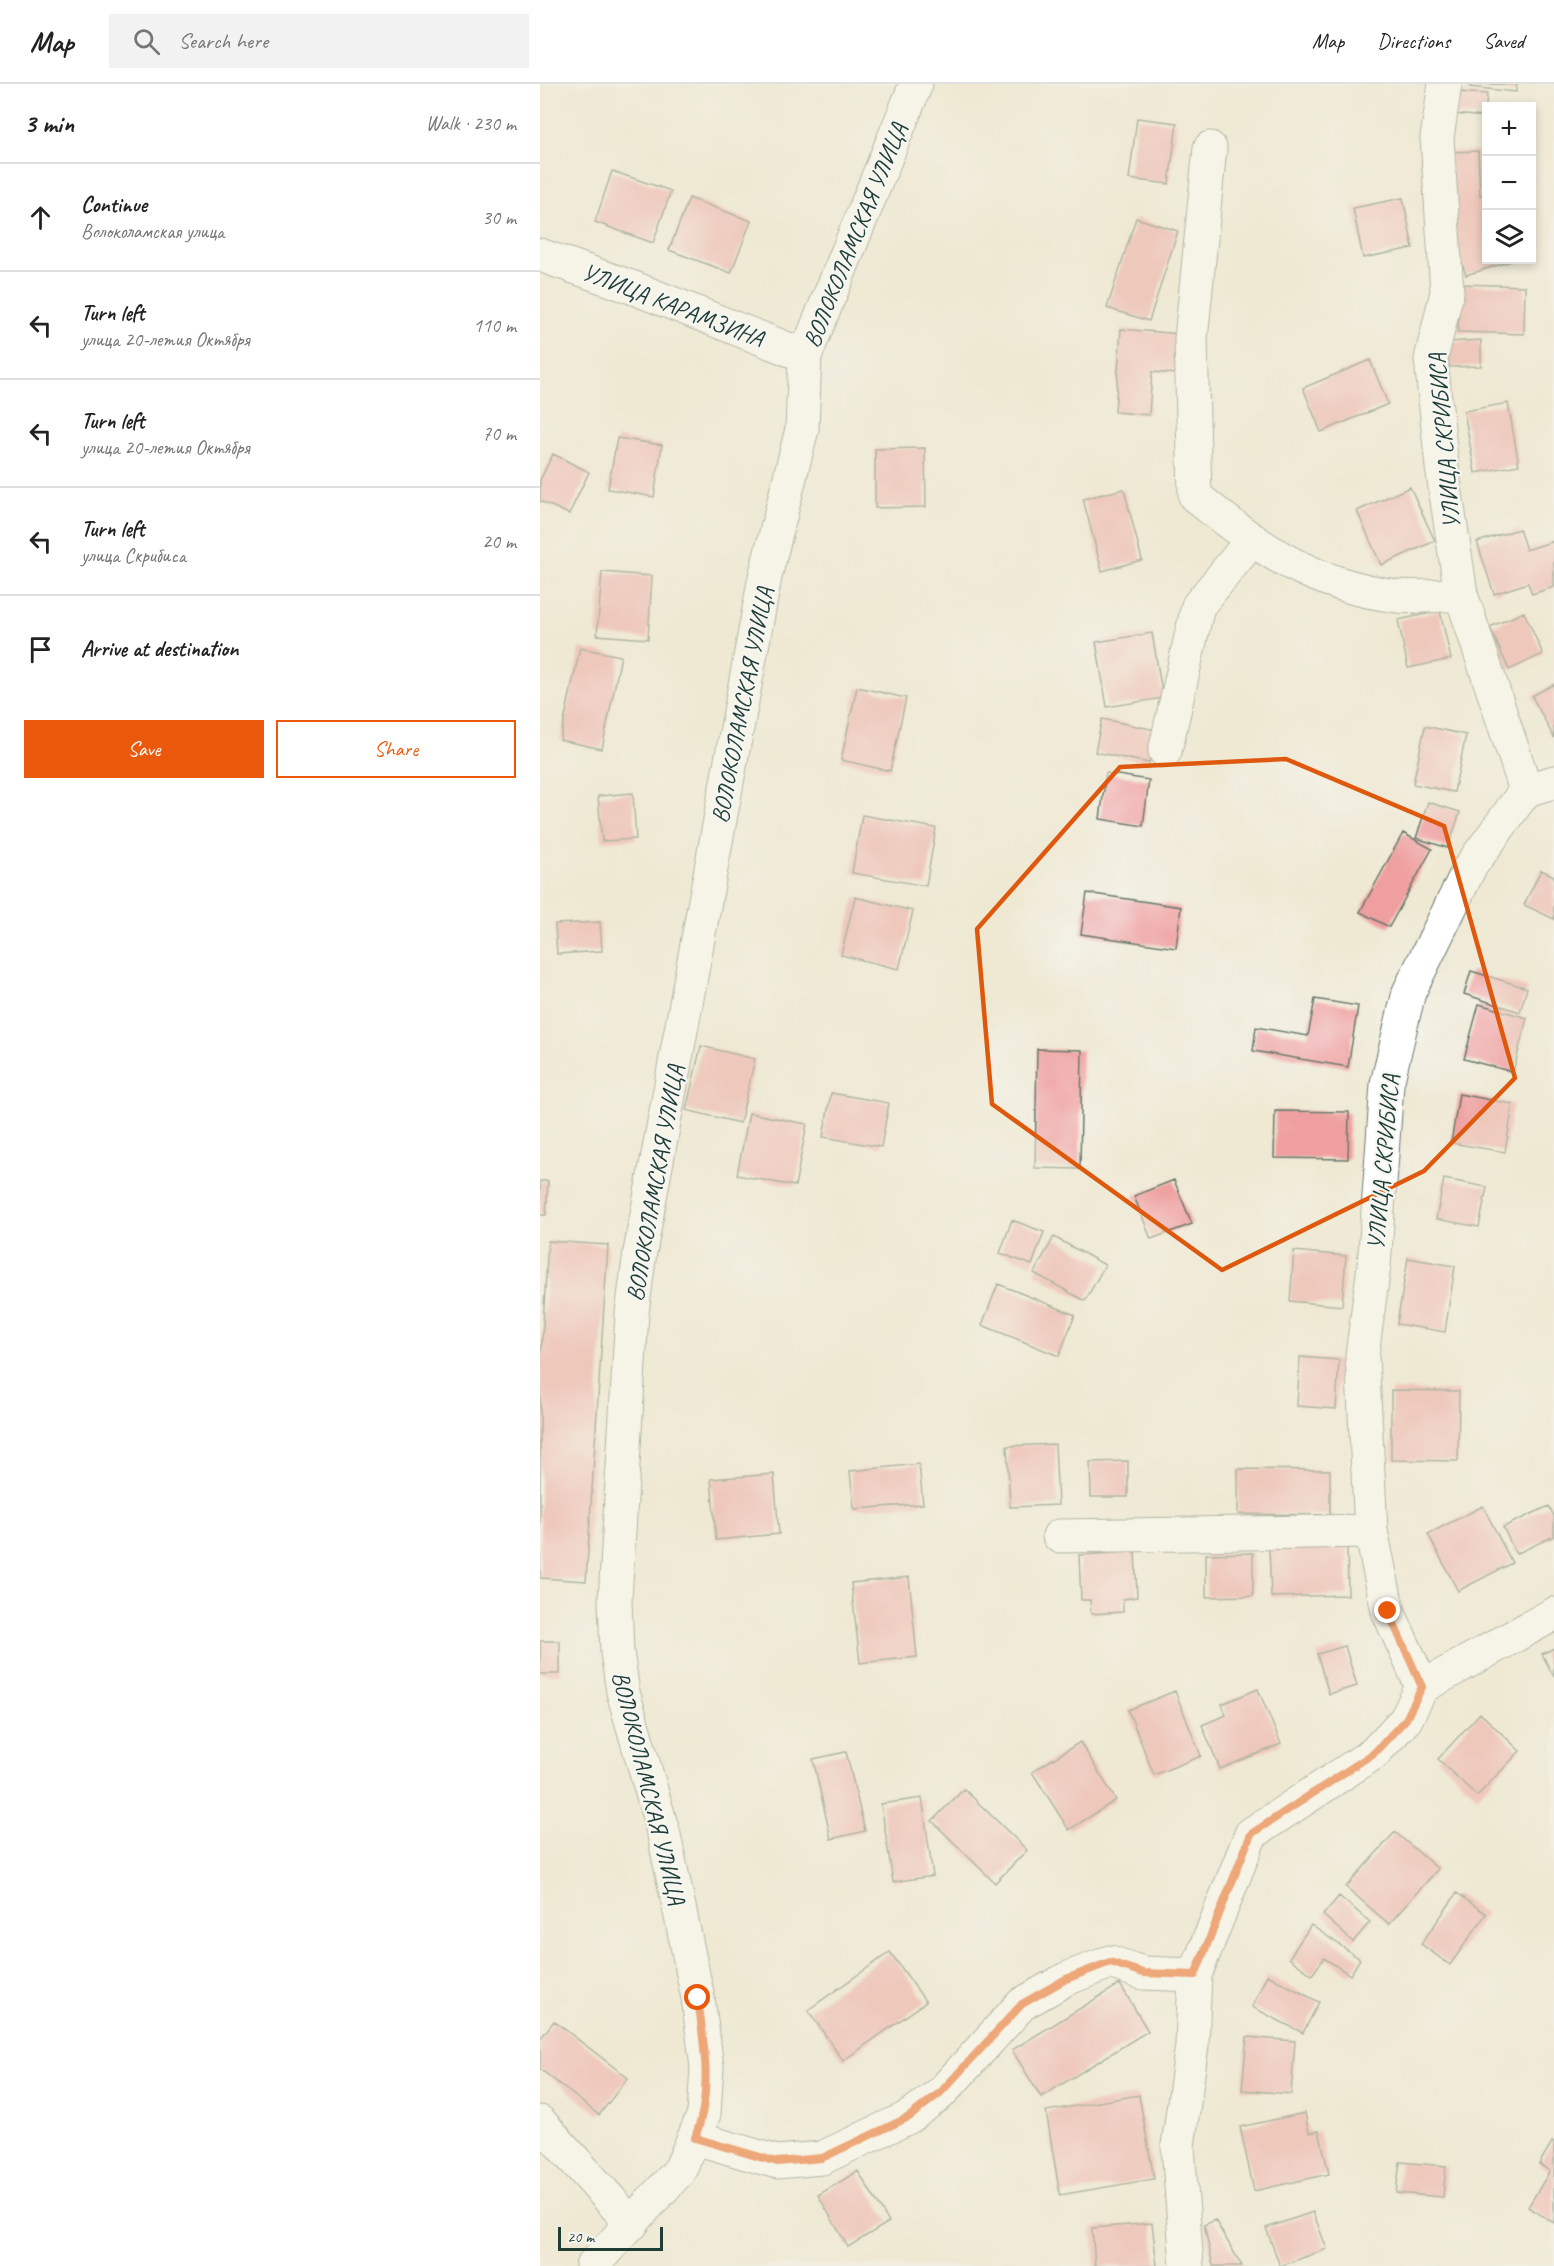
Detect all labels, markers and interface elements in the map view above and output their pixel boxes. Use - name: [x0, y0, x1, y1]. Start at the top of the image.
- search box: [109, 14, 529, 68]
- text: Map: [30, 24, 73, 59]
- icon: search: [130, 25, 163, 58]
- text: Search here: [178, 27, 268, 55]
- text: Map: [1312, 28, 1344, 54]
- text: Directions: [1377, 28, 1450, 54]
- text: Saved: [1483, 28, 1524, 54]
- map controls: [1482, 102, 1536, 264]
- button: +: [1482, 102, 1536, 156]
- text: 3 min: [24, 107, 74, 140]
- text: Walk · 230 m: [426, 111, 516, 136]
- street label: ВОЛОКОЛАМСКАЯ УЛИЦА: [796, 117, 914, 352]
- button: −: [1482, 156, 1536, 210]
- text: Continue: [81, 191, 147, 219]
- icon: ahead: [24, 201, 57, 234]
- text: 30 m: [482, 205, 516, 230]
- button: layers: [1482, 210, 1536, 264]
- text: Волоколамская улица: [81, 219, 224, 244]
- street label: УЛИЦА КАРАМЗИНА: [578, 257, 769, 354]
- text: Turn left: [81, 299, 145, 327]
- icon: left: [24, 309, 57, 342]
- text: 110 m: [473, 313, 516, 338]
- text: улица 20-летия Октября: [81, 327, 249, 352]
- street label: УЛИЦА СКРИБИСА: [1421, 351, 1467, 530]
- text: Turn left: [81, 407, 145, 435]
- icon: left: [24, 417, 57, 450]
- text: 70 m: [482, 421, 516, 446]
- text: улица 20-летия Октября: [81, 435, 249, 460]
- text: Turn left: [81, 515, 145, 543]
- icon: left: [24, 525, 57, 558]
- text: 20 m: [482, 529, 516, 554]
- text: улица Скрибиса: [81, 543, 186, 568]
- street label: ВОЛОКОЛАМСКАЯ УЛИЦА: [704, 584, 780, 825]
- icon: arrive: [24, 633, 57, 666]
- text: Arrive at destination: [81, 635, 238, 663]
- button: Save: [24, 720, 264, 778]
- button: Share: [276, 720, 516, 778]
- street label: ВОЛОКОЛАМСКАЯ УЛИЦА: [619, 1062, 691, 1304]
- street label: УЛИЦА СКРИБИСА: [1360, 1072, 1406, 1251]
- route end: [1374, 1597, 1400, 1623]
- street label: ВОЛОКОЛАМСКАЯ УЛИЦА: [605, 1668, 693, 1909]
- route start: [684, 1984, 710, 2010]
- scale bar: [558, 2224, 663, 2252]
- text: 20 m: [567, 2227, 594, 2247]

